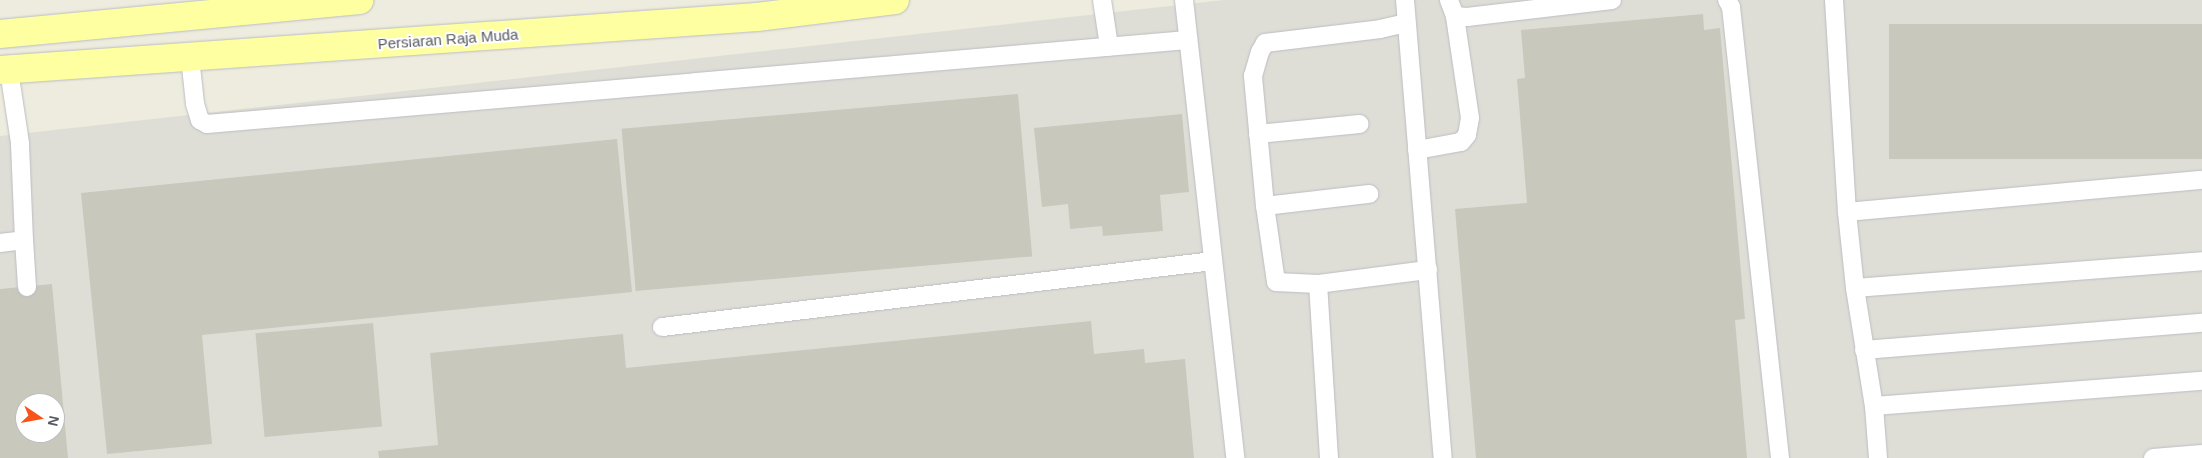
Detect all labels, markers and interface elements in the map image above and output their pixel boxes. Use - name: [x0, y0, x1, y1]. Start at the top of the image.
- street label: Persiaran Raja Muda: [377, 25, 519, 53]
- north arrow: [15, 393, 65, 443]
- text: N: [45, 414, 63, 428]

